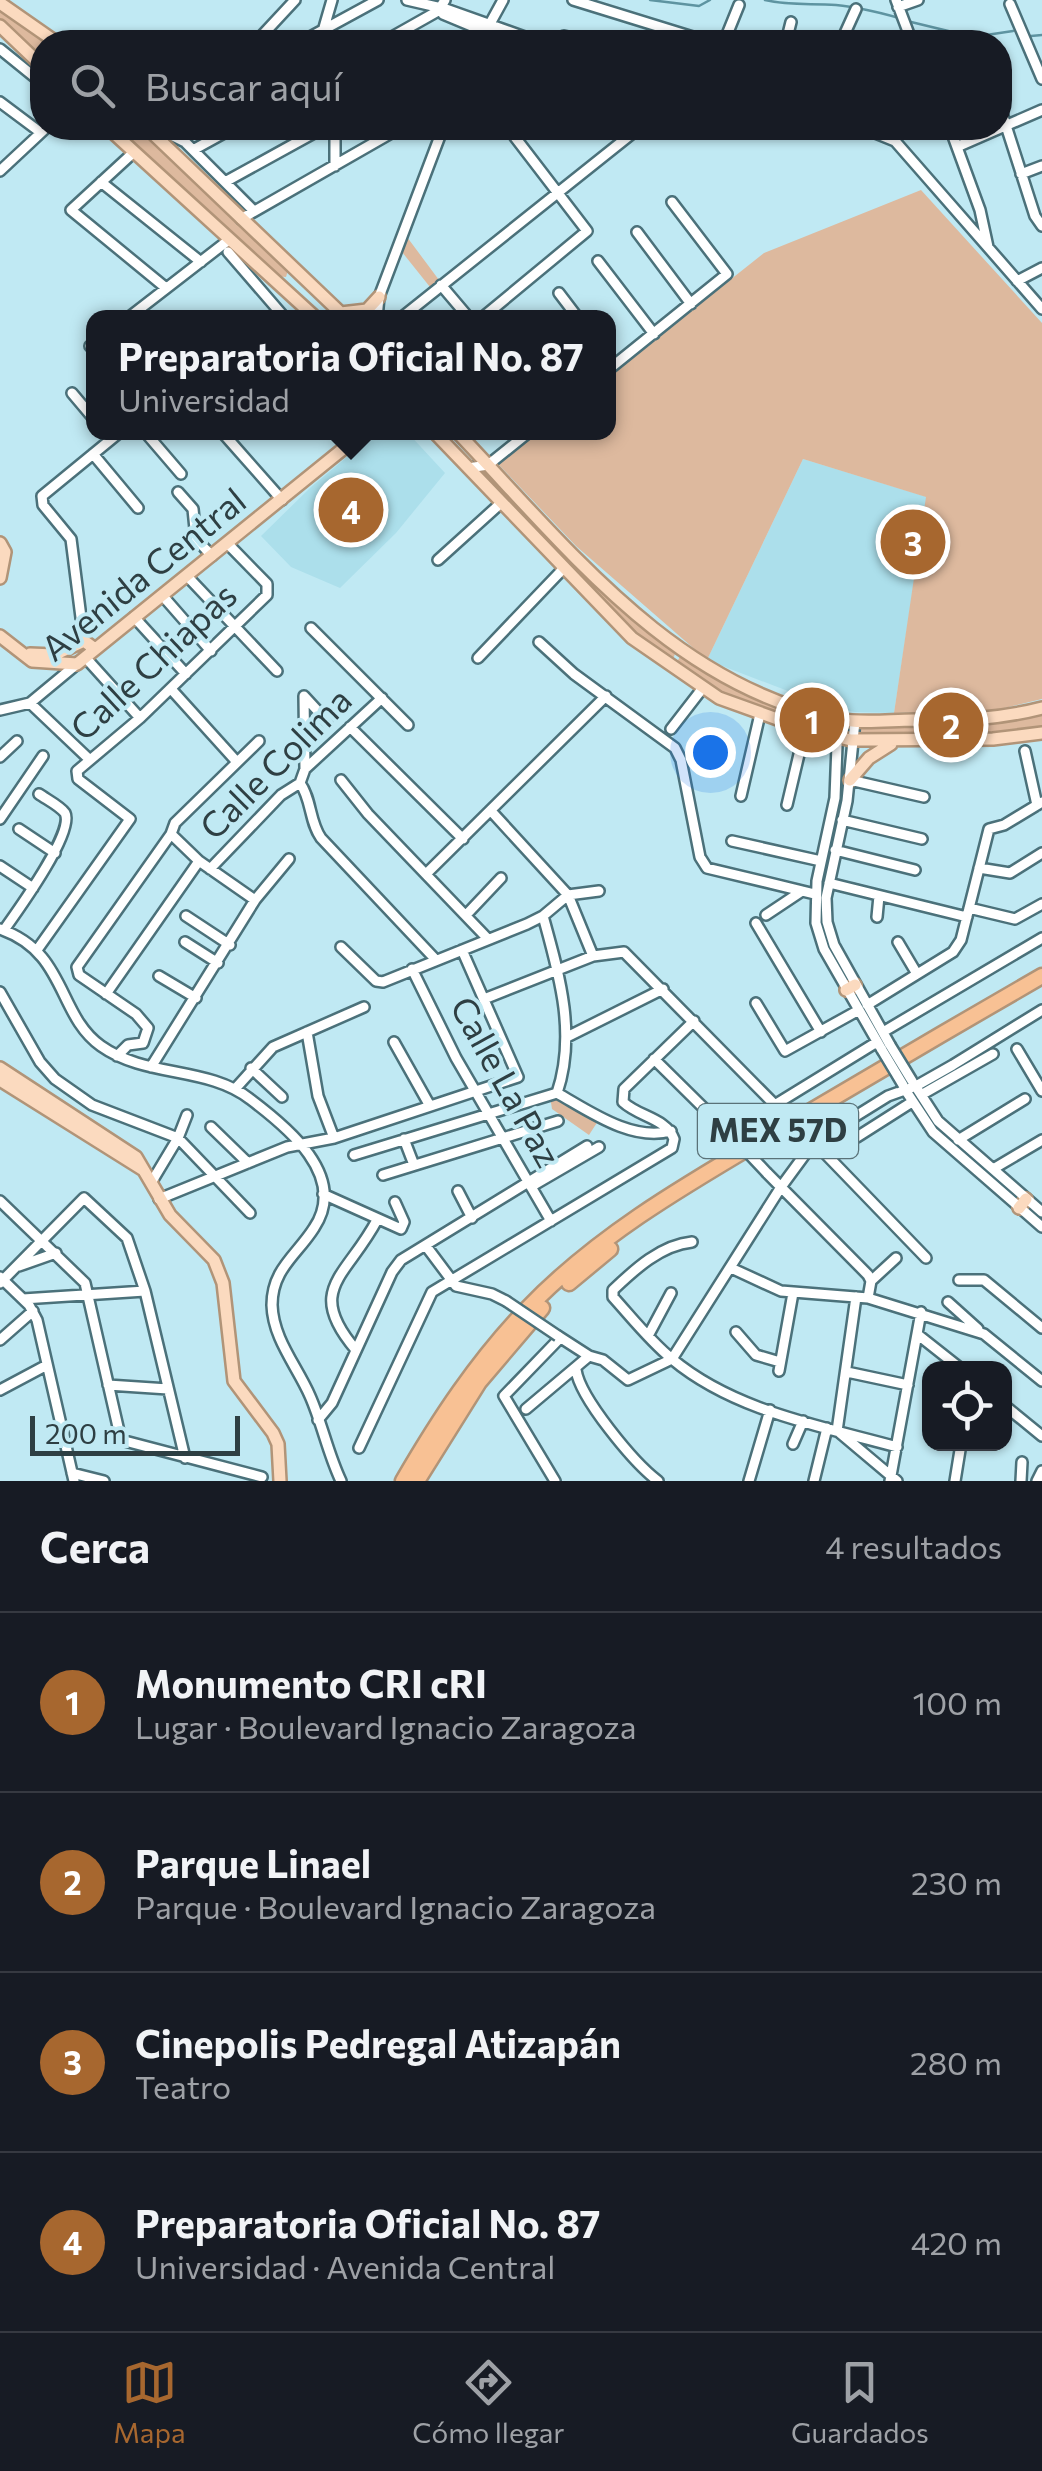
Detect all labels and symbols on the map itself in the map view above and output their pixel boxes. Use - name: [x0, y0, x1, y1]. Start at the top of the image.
- pin: 4: [318, 472, 384, 548]
- street label: Avenida Central: [32, 478, 253, 669]
- pin: 3: [880, 504, 946, 580]
- street label: Calle Chiapas: [60, 572, 244, 748]
- street label: Calle Colima: [189, 677, 359, 847]
- pin: 1: [780, 682, 844, 758]
- pin: 2: [918, 688, 984, 762]
- your location: [685, 727, 736, 778]
- street label: Calle La Paz: [443, 988, 572, 1173]
- road number: MEX 57D: [698, 1104, 858, 1158]
- scale bar: [30, 1411, 240, 1456]

